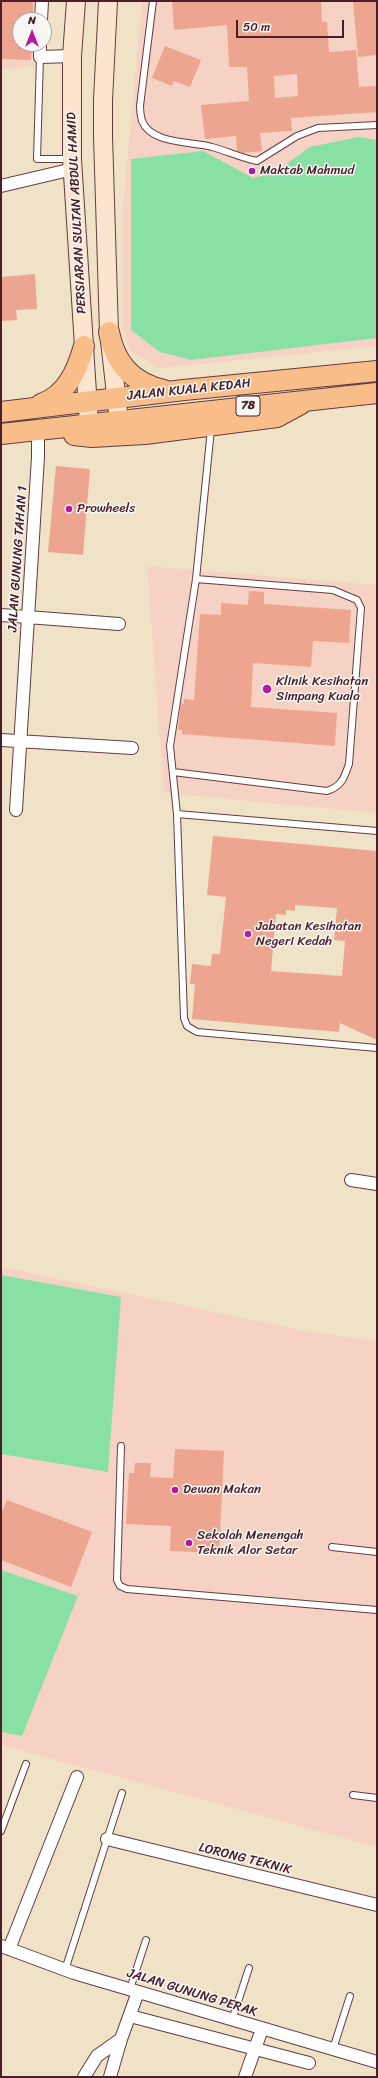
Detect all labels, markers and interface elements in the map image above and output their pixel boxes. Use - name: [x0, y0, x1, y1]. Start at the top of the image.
- text: N: [28, 11, 36, 30]
- north arrow: [12, 12, 52, 52]
- scale bar: [238, 12, 346, 38]
- text: 50 m: [243, 16, 270, 38]
- street label: PERSIARAN SULTAN ABDUL HAMID: [64, 112, 90, 314]
- place label: Maktab Mahmud: [260, 163, 354, 179]
- marker: Maktab Mahmud: [247, 166, 257, 176]
- street label: JALAN KUALA KEDAH: [126, 376, 252, 404]
- road number: 78: [236, 396, 260, 416]
- street label: JALAN GUNUNG TAHAN 1: [5, 485, 31, 633]
- place label: Prowheels: [77, 501, 135, 517]
- marker: Prowheels: [64, 504, 74, 514]
- place label: Klinik Kesihatan Simpang Kuala: [276, 674, 368, 705]
- marker: Klinik Kesihatan Simpang Kuala: [261, 683, 273, 695]
- place label: Jabatan Kesihatan Negeri Kedah: [256, 919, 361, 950]
- marker: Jabatan Kesihatan Negeri Kedah: [243, 929, 253, 939]
- place label: Dewan Makan: [183, 1482, 261, 1498]
- marker: Dewan Makan: [170, 1485, 180, 1495]
- place label: Sekolah Menengah Teknik Alor Setar: [197, 1528, 304, 1559]
- marker: Sekolah Menengah Teknik Alor Setar: [184, 1538, 194, 1548]
- street label: LORONG TEKNIK: [197, 1840, 293, 1878]
- street label: JALAN GUNUNG PERAK: [125, 1966, 259, 2020]

